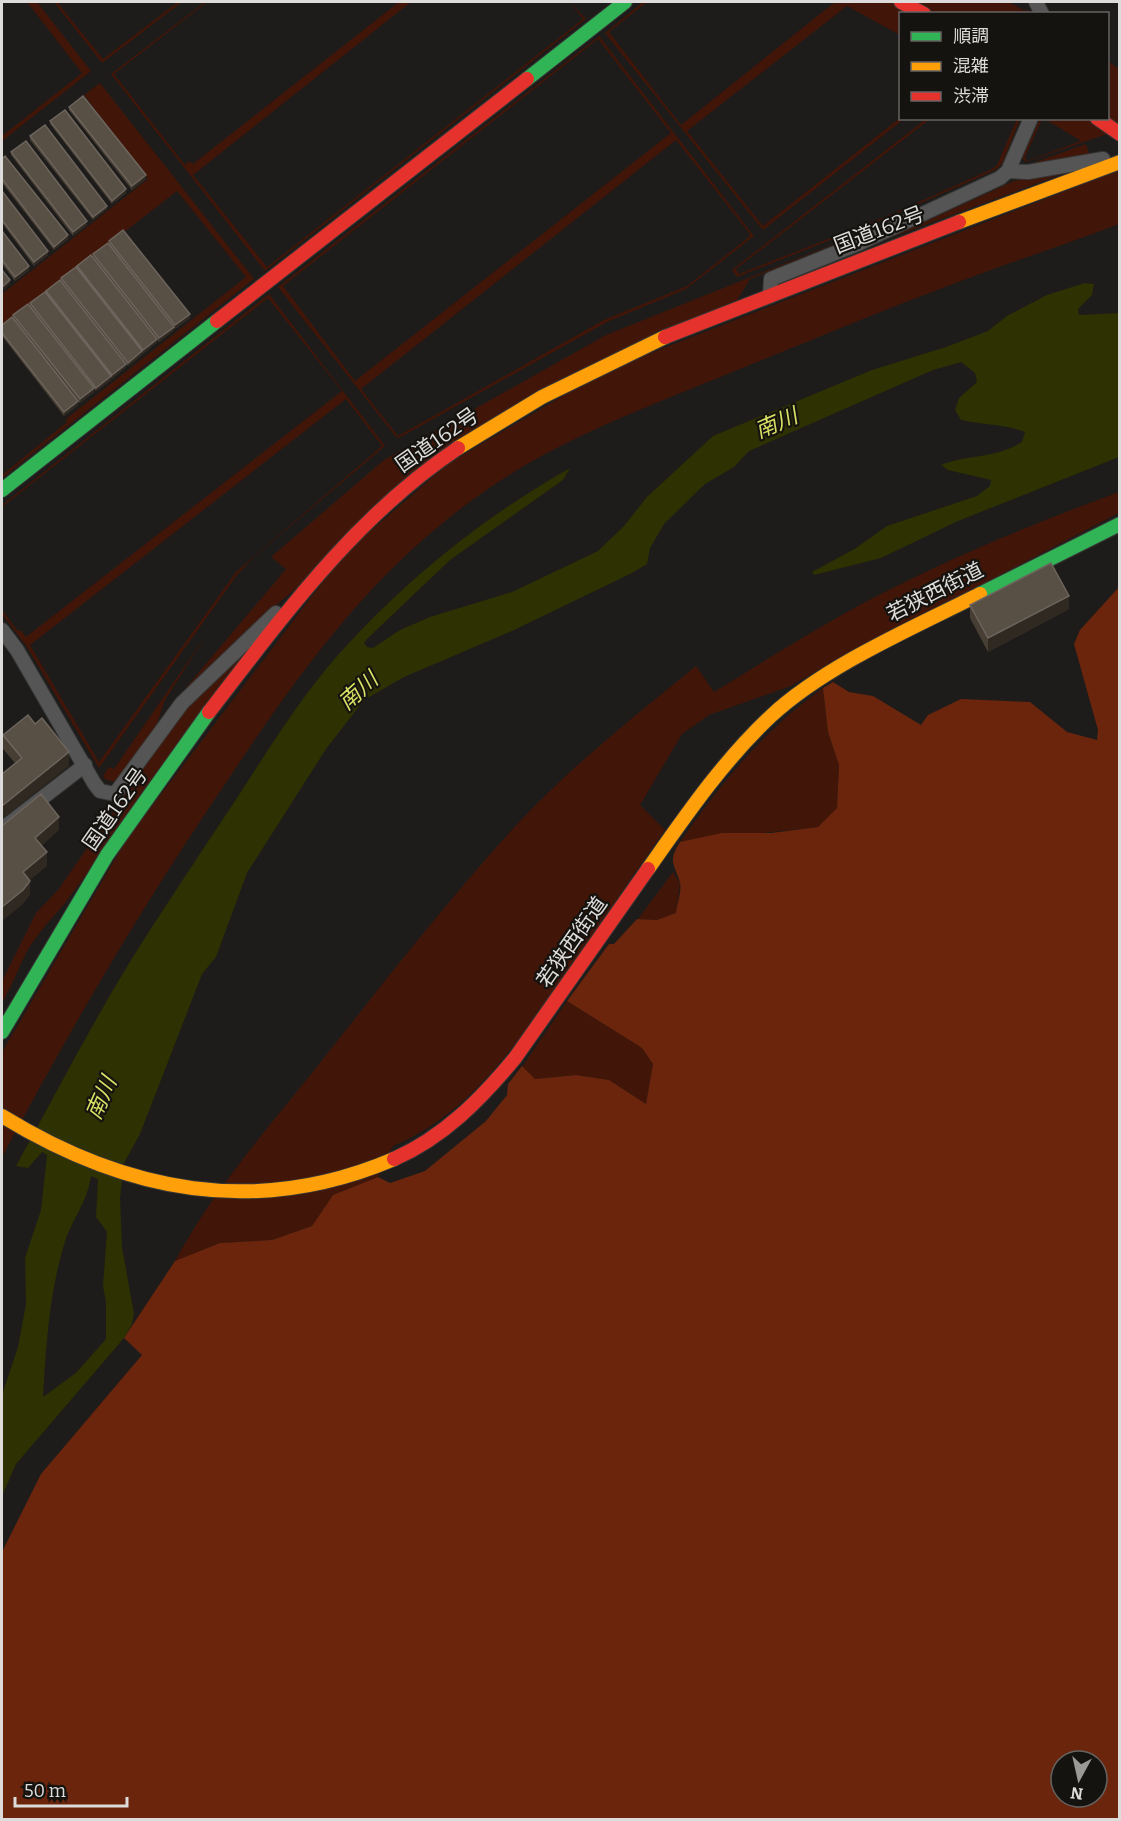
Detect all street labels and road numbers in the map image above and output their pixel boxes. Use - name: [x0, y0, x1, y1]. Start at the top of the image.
- street label: 国道162号: [830, 201, 928, 259]
- street label: 国道162号: [391, 402, 483, 478]
- street label: 若狭西街道: [882, 557, 988, 627]
- street label: 国道162号: [77, 763, 153, 855]
- street label: 若狭西街道: [531, 892, 613, 992]

